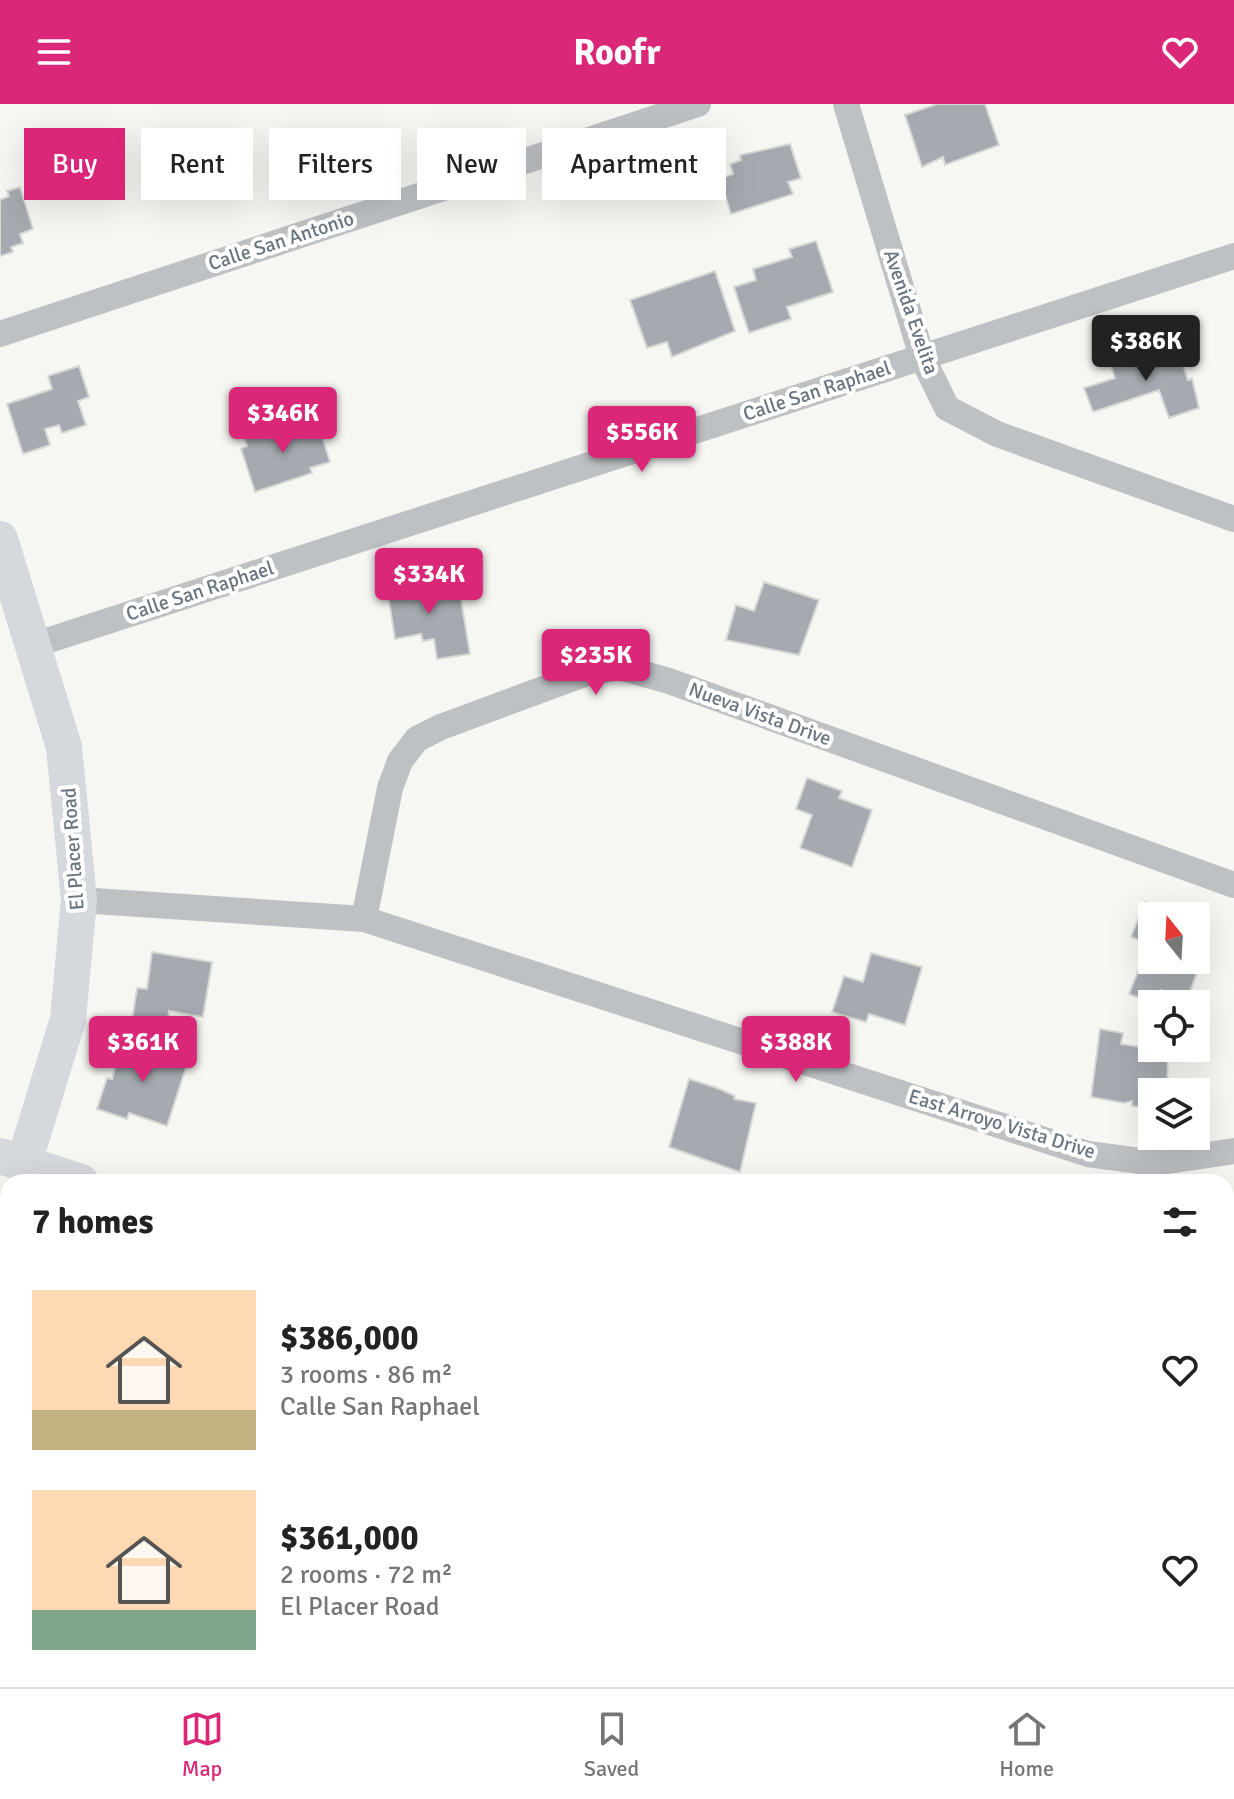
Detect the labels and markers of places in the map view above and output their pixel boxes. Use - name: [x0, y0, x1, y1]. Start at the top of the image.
- pin: $386K: [1090, 315, 1202, 383]
- pin: $346K: [227, 387, 339, 455]
- pin: $556K: [586, 406, 698, 474]
- pin: $334K: [373, 548, 485, 616]
- pin: $235K: [540, 629, 652, 697]
- pin: $361K: [87, 1016, 199, 1084]
- pin: $388K: [740, 1016, 852, 1084]

